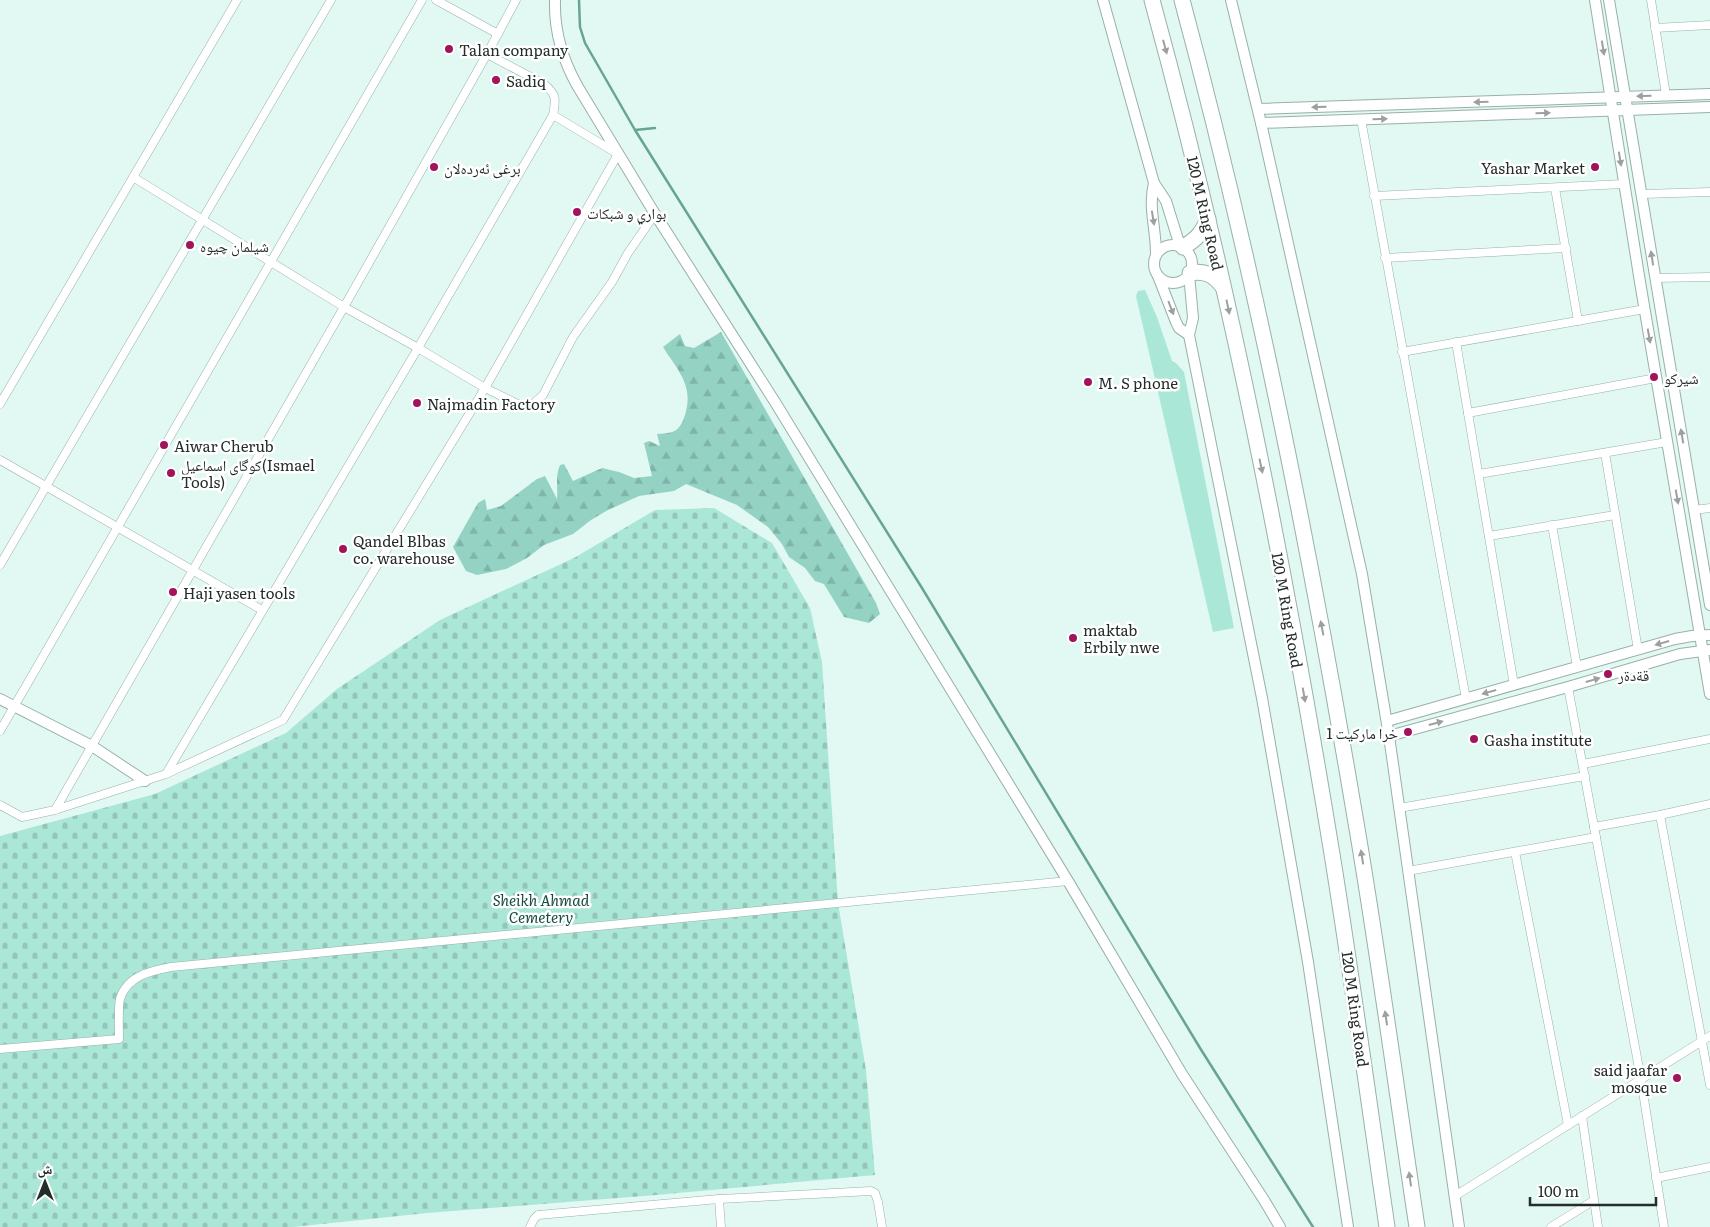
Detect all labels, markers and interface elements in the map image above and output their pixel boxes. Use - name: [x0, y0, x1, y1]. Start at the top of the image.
- place label: Talan company: [459, 38, 569, 61]
- one-way arrow: [1161, 40, 1169, 55]
- one-way arrow: [1599, 41, 1607, 57]
- marker: Talan company: [443, 43, 455, 55]
- place label: Sadiq: [506, 69, 546, 92]
- marker: Sadiq: [490, 74, 502, 86]
- one-way arrow: [1636, 92, 1652, 100]
- one-way arrow: [1473, 98, 1489, 106]
- one-way arrow: [1311, 104, 1327, 112]
- one-way arrow: [1535, 109, 1551, 117]
- one-way arrow: [1372, 114, 1388, 122]
- one-way arrow: [1616, 151, 1624, 167]
- street label: 120 M Ring Road: [1182, 153, 1230, 273]
- place label: برغی ئەردەلان: [444, 156, 521, 179]
- place label: Yashar Market: [1481, 156, 1585, 179]
- marker: برغی ئەردەلان: [428, 161, 440, 173]
- marker: Yashar Market: [1589, 161, 1601, 173]
- place label: بواري و شبكات: [587, 201, 666, 225]
- marker: بواري و شبكات: [571, 206, 583, 218]
- one-way arrow: [1150, 210, 1158, 226]
- place label: شيلمان چیوه: [200, 234, 269, 257]
- marker: شيلمان چیوه: [184, 239, 196, 251]
- one-way arrow: [1648, 250, 1656, 266]
- one-way arrow: [1224, 300, 1232, 316]
- one-way arrow: [1167, 301, 1175, 316]
- one-way arrow: [1646, 329, 1654, 345]
- place label: شيركو: [1664, 366, 1699, 389]
- place label: M. S phone: [1098, 371, 1178, 394]
- marker: شيركو: [1648, 371, 1660, 383]
- marker: M. S phone: [1082, 376, 1094, 388]
- place label: Najmadin Factory: [427, 392, 556, 415]
- marker: Najmadin Factory: [411, 397, 423, 409]
- one-way arrow: [1677, 428, 1685, 444]
- place label: Aiwar Cherub: [174, 434, 274, 457]
- marker: Aiwar Cherub: [158, 439, 170, 451]
- place label: كوگای اسماعیل(Ismael Tools): [181, 453, 315, 493]
- one-way arrow: [1257, 459, 1265, 475]
- marker: كوگای اسماعیل(Ismael Tools): [165, 467, 177, 479]
- one-way arrow: [1673, 489, 1681, 505]
- place label: Qandel Blbas co. warehouse: [353, 529, 455, 569]
- marker: Qandel Blbas co. warehouse: [337, 543, 349, 555]
- street label: 120 M Ring Road: [1267, 550, 1309, 670]
- place label: Haji yasen tools: [183, 581, 295, 604]
- marker: Haji yasen tools: [167, 586, 179, 598]
- place label: maktab Erbily nwe: [1083, 618, 1160, 658]
- one-way arrow: [1318, 620, 1326, 636]
- marker: maktab Erbily nwe: [1067, 632, 1079, 644]
- one-way arrow: [1654, 639, 1669, 647]
- place label: قةدةر: [1617, 663, 1649, 686]
- marker: قةدةر: [1602, 668, 1614, 680]
- one-way arrow: [1585, 675, 1600, 683]
- one-way arrow: [1300, 687, 1308, 703]
- one-way arrow: [1482, 689, 1497, 697]
- one-way arrow: [1429, 719, 1444, 727]
- place label: خرا ماركيت 1: [1326, 721, 1398, 744]
- marker: خرا ماركيت 1: [1402, 726, 1414, 738]
- place label: Gasha institute: [1484, 728, 1592, 751]
- marker: Gasha institute: [1468, 733, 1480, 745]
- one-way arrow: [1357, 849, 1365, 865]
- park label: Sheikh Ahmad Cemetery: [493, 888, 590, 928]
- street label: 120 M Ring Road: [1336, 949, 1376, 1069]
- one-way arrow: [1382, 1010, 1390, 1026]
- place label: said jaafar mosque: [1594, 1058, 1667, 1098]
- marker: said jaafar mosque: [1671, 1072, 1683, 1084]
- north arrow: [20, 1157, 70, 1207]
- text: ش: [38, 1158, 53, 1178]
- one-way arrow: [1405, 1170, 1413, 1186]
- scale bar: [1530, 1174, 1656, 1206]
- text: 100 m: [1538, 1179, 1579, 1202]

